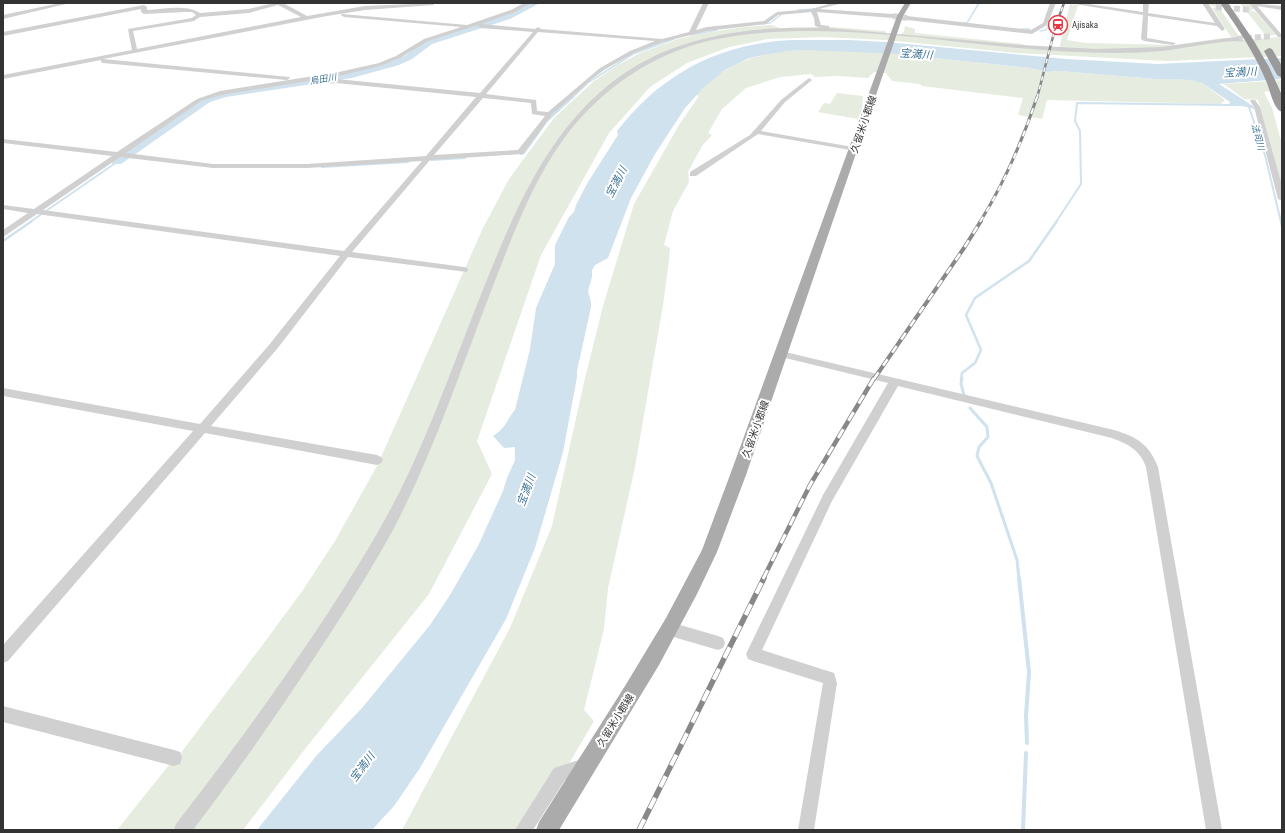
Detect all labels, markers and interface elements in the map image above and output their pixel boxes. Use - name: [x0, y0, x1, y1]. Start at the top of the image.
- station icon: Ajisaka: [1047, 14, 1069, 36]
- place label: Ajisaka: [1072, 20, 1098, 30]
- water label: 宝満川: [899, 47, 934, 62]
- water label: 宝満川: [1223, 65, 1258, 80]
- water label: 烏田川: [309, 72, 338, 86]
- street label: 久留米小郡線: [849, 94, 878, 154]
- water label: 法司川: [1250, 123, 1267, 152]
- water label: 宝満川: [603, 164, 630, 200]
- street label: 久留米小郡線: [740, 399, 771, 459]
- water label: 宝満川: [515, 472, 539, 508]
- street label: 久留米小郡線: [595, 692, 636, 749]
- water label: 宝満川: [347, 749, 378, 784]

